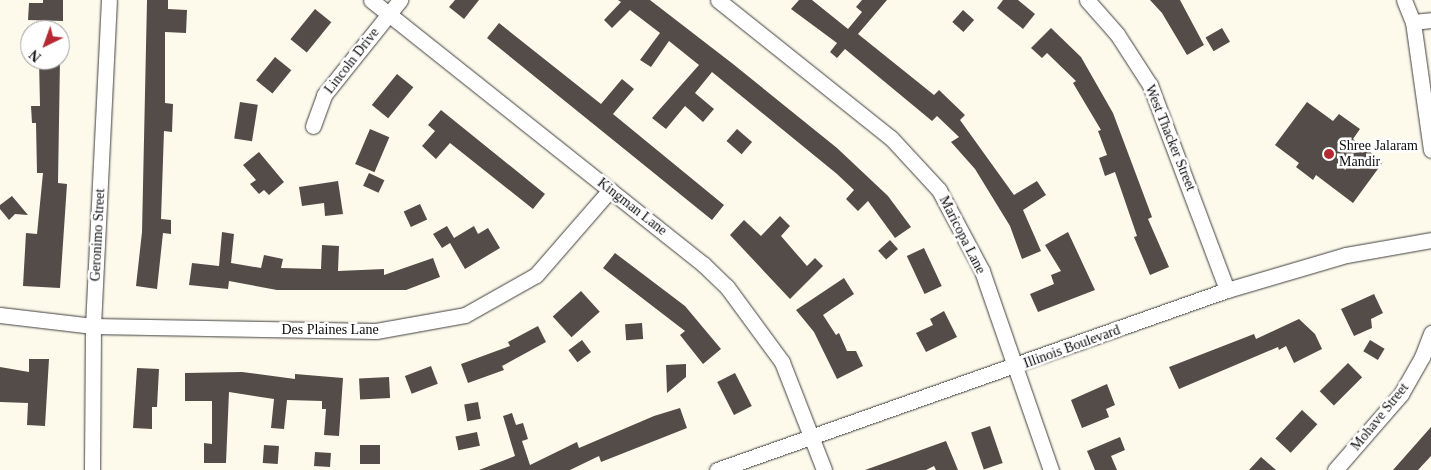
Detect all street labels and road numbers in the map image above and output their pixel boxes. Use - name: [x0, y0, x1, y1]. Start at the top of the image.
- street label: Lincoln Drive: [321, 25, 383, 97]
- street label: West Thacker Street: [1141, 82, 1199, 194]
- street label: Kingman Lane: [594, 175, 670, 239]
- street label: Geronimo Street: [87, 188, 109, 282]
- street label: Maricopa Lane: [935, 193, 989, 277]
- street label: Des Plaines Lane: [281, 322, 379, 338]
- street label: Illinois Boulevard: [1021, 322, 1123, 372]
- street label: Mohave Street: [1348, 380, 1412, 454]

